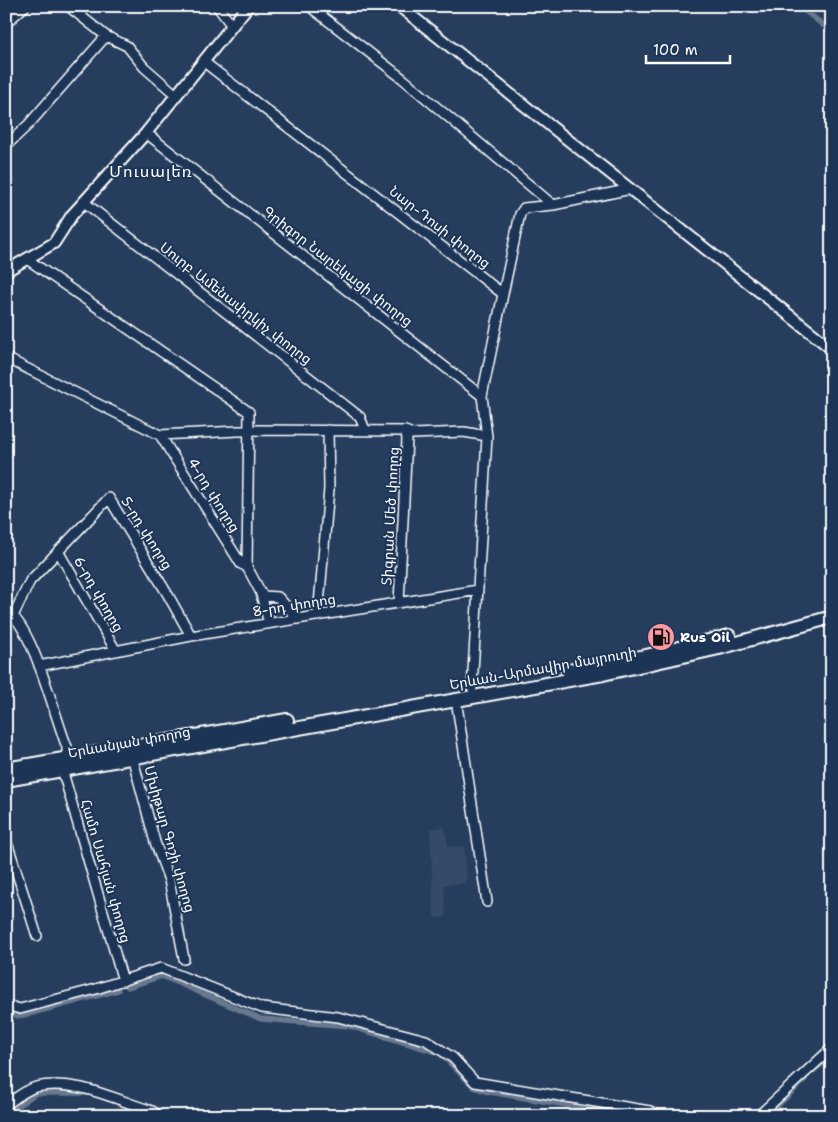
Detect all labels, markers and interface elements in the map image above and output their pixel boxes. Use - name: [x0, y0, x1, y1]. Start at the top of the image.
- scale bar: [646, 32, 729, 64]
- text: 100 m: [653, 40, 698, 60]
- district label: Մուսալեռ: [109, 161, 193, 182]
- street label: Նար-Դոսի փողոց: [386, 182, 494, 272]
- street label: Գրիգոր Նարեկացի փողոց: [260, 202, 416, 330]
- street label: Սուրբ Ամենափրկիչ փողոց: [156, 238, 316, 368]
- street label: Տիգրան Մեծ փողոց: [377, 446, 403, 586]
- street label: 4-րդ փողոց: [184, 454, 244, 536]
- street label: 5-րդ փողոց: [117, 493, 177, 573]
- street label: 6-րդ փողոց: [70, 553, 128, 635]
- street label: 8-րդ փողոց: [251, 590, 337, 620]
- fuel station icon: Rus Oil: [646, 622, 676, 652]
- place label: Rus Oil: [680, 628, 731, 646]
- street label: Երևան-Արմավիր մայրուղի: [448, 643, 638, 693]
- street label: Երևանյան փողոց: [66, 722, 192, 762]
- street label: Մխիթար Գոշի փողոց: [140, 763, 200, 915]
- street label: Համո Սահյան փողոց: [77, 797, 135, 945]

